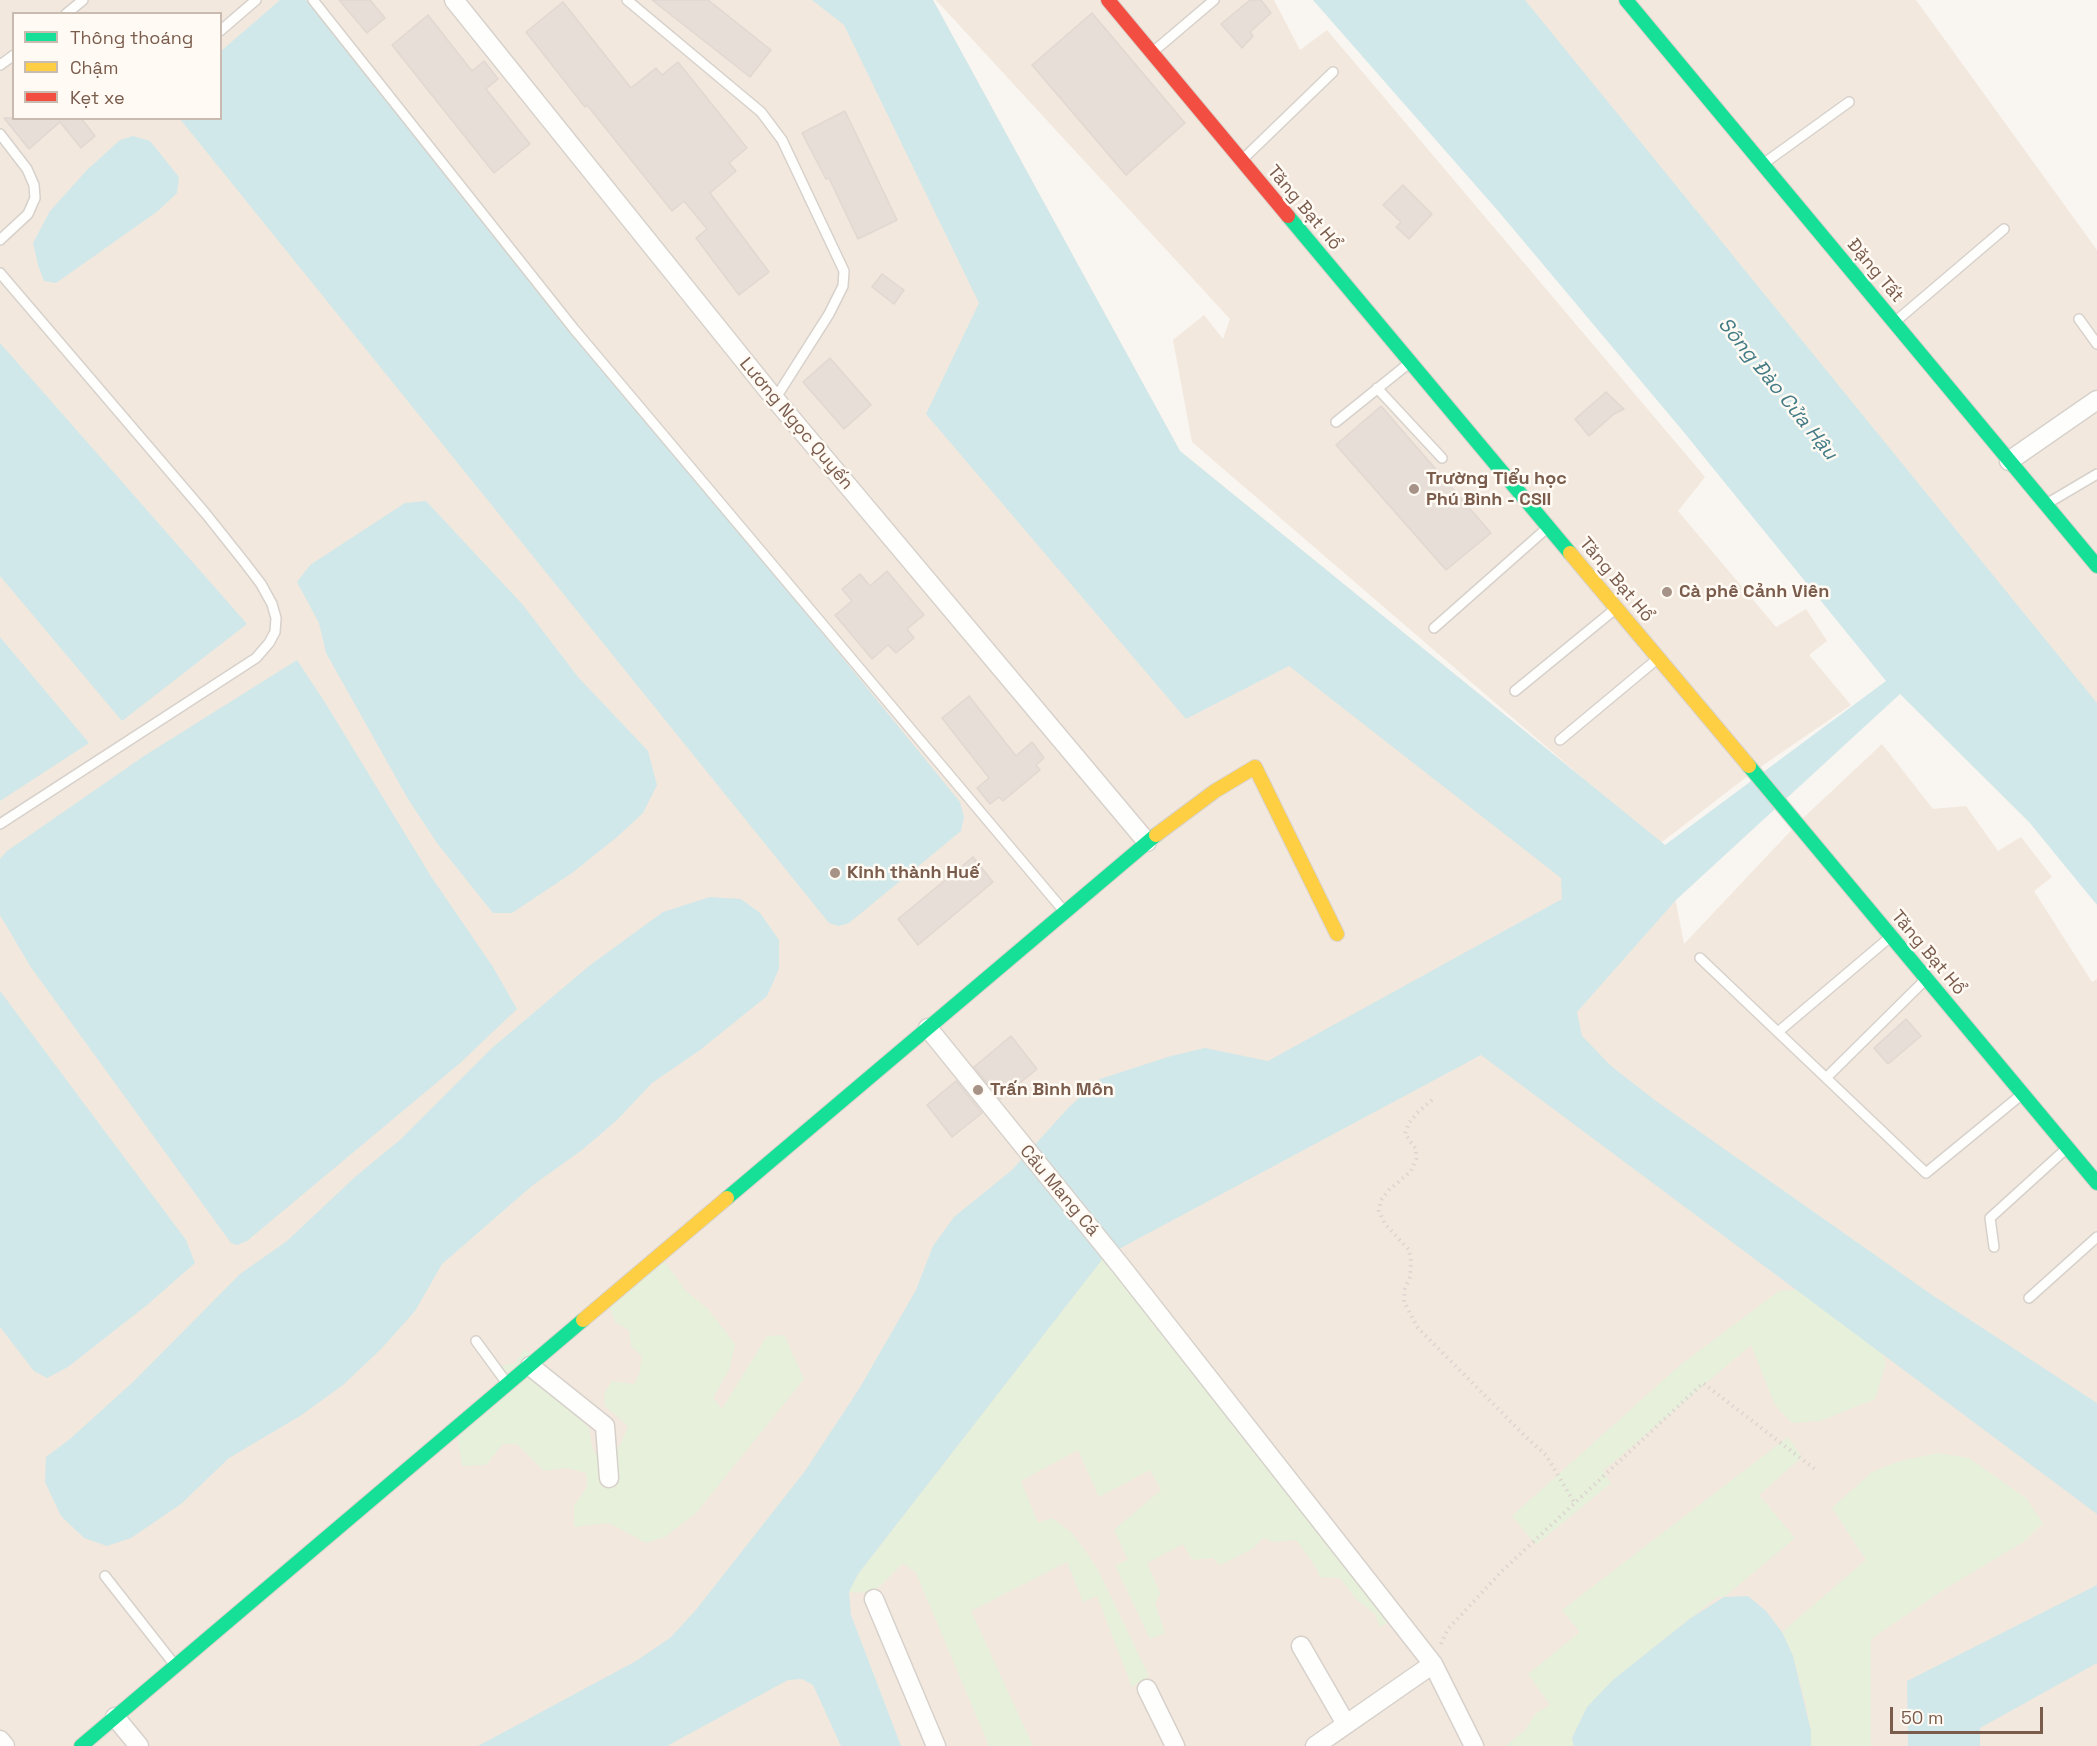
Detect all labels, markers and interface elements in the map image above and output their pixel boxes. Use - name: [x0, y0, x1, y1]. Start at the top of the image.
- legend: [12, 12, 222, 120]
- text: Thông thoáng: [70, 26, 193, 49]
- text: Chậm: [70, 56, 118, 79]
- text: Kẹt xe: [70, 86, 125, 109]
- street label: Tăng Bạt Hổ: [1262, 161, 1346, 255]
- street label: Đặng Tất: [1842, 235, 1908, 307]
- water label: Sông Đào Cửa Hậu: [1712, 313, 1842, 465]
- street label: Lương Ngọc Quyến: [735, 354, 857, 494]
- place label: Trường Tiểu học Phú Bình - CSII: [1426, 468, 1567, 510]
- marker: Trường Tiểu học Phú Bình - CSII: [1407, 482, 1421, 496]
- street label: Tăng Bạt Hổ: [1574, 533, 1658, 627]
- place label: Cà phê Cảnh Viên: [1679, 581, 1829, 603]
- marker: Cà phê Cảnh Viên: [1660, 585, 1674, 599]
- place label: Kinh thành Huế: [847, 862, 980, 884]
- marker: Kinh thành Huế: [828, 866, 842, 880]
- street label: Tăng Bạt Hổ: [1886, 906, 1970, 1000]
- place label: Trấn Bình Môn: [990, 1079, 1114, 1101]
- marker: Trấn Bình Môn: [971, 1083, 985, 1097]
- street label: Cầu Mang Cá: [1015, 1141, 1103, 1241]
- scale bar: [1893, 1695, 2046, 1733]
- text: 50 m: [1901, 1706, 1943, 1729]

